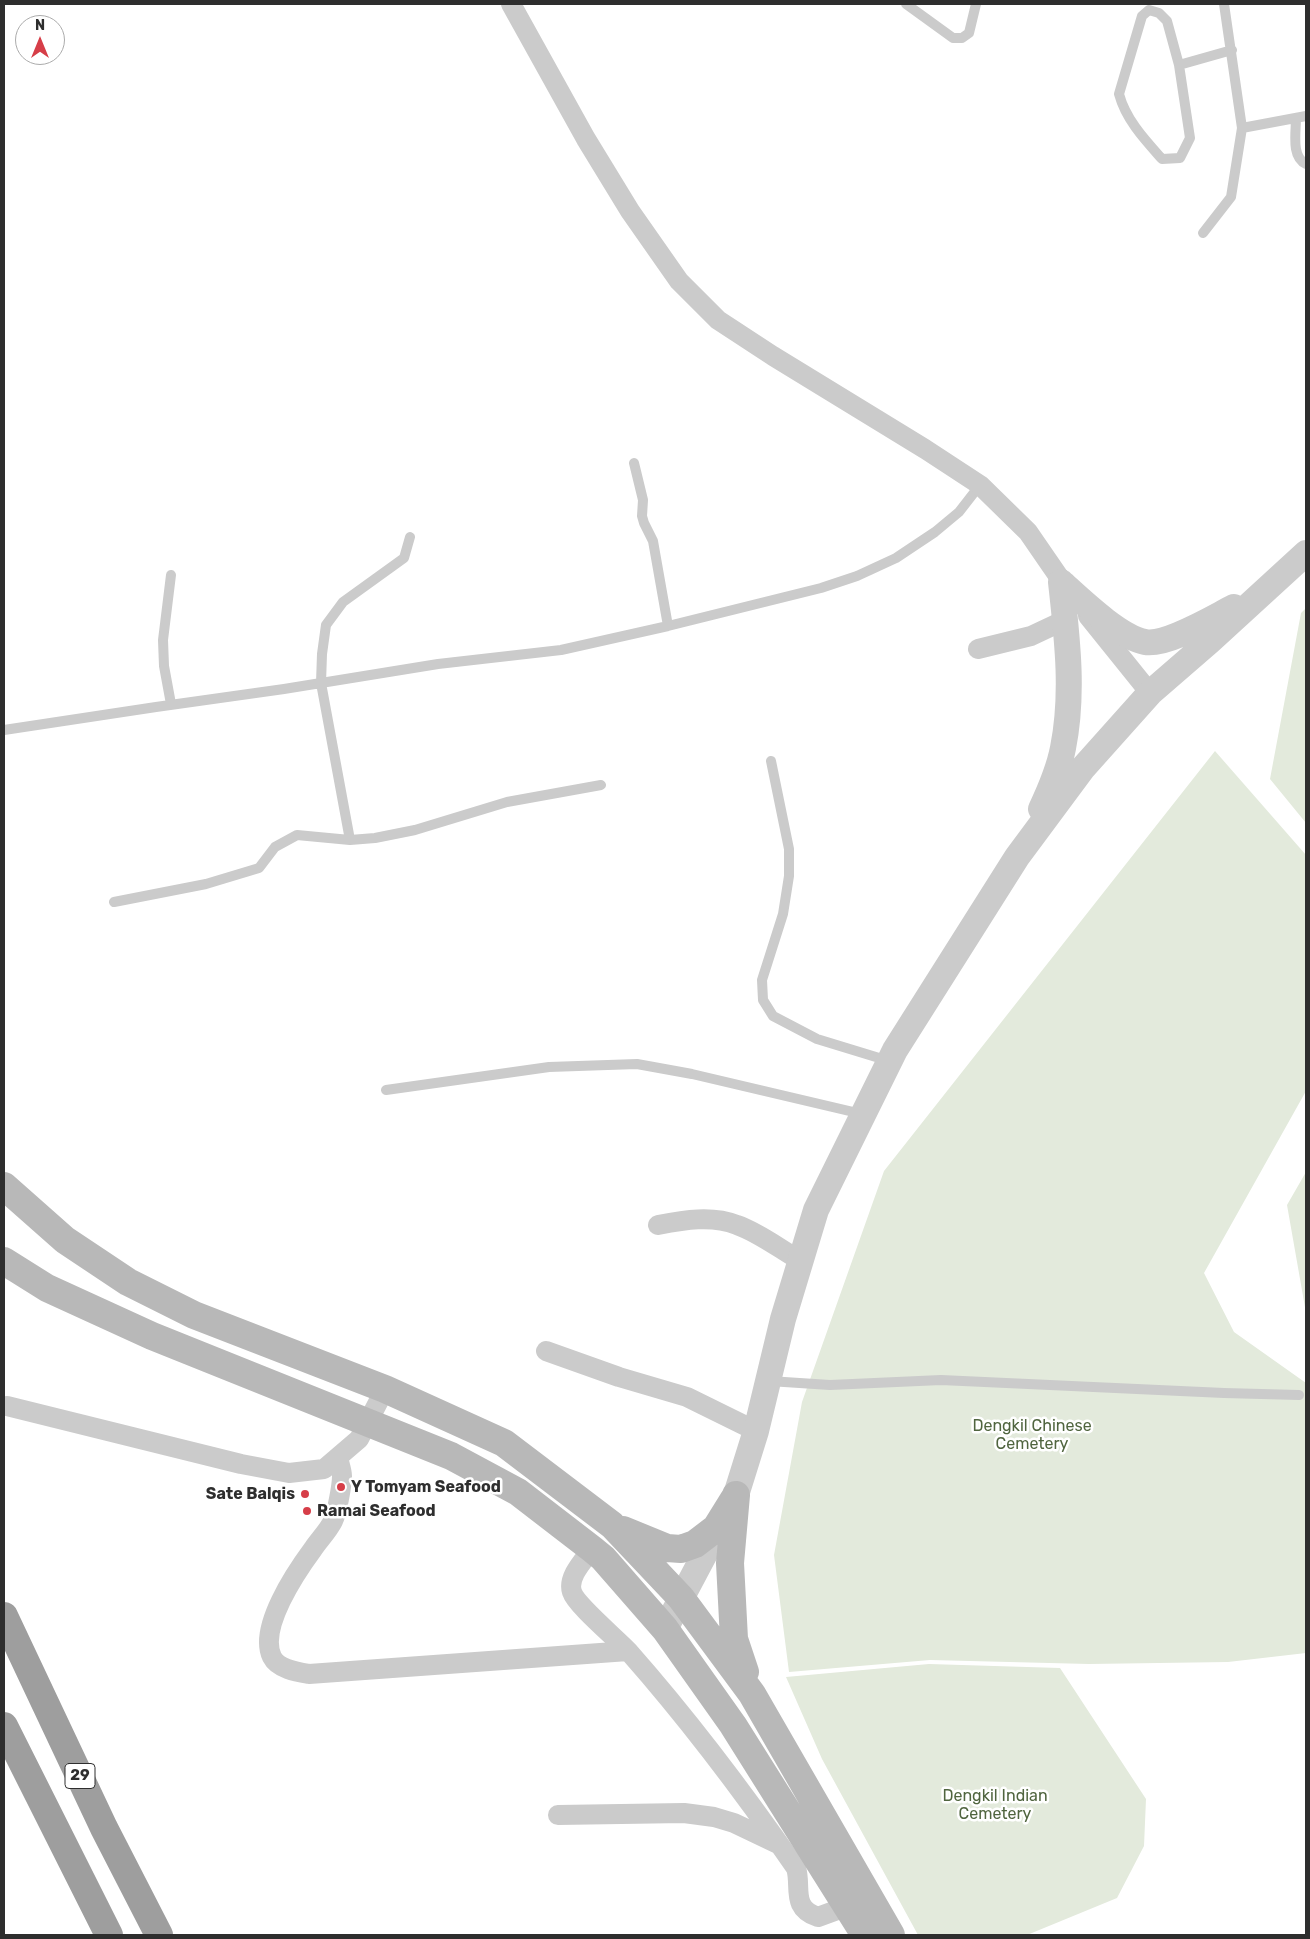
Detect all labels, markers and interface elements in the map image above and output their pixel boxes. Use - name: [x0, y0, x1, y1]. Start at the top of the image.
- north arrow: [15, 15, 65, 65]
- text: N: [35, 17, 45, 34]
- park label: Dengkil Chinese Cemetery: [972, 1416, 1092, 1454]
- place label: Y Tomyam Seafood: [351, 1477, 501, 1497]
- marker: Y Tomyam Seafood: [335, 1481, 347, 1493]
- place label: Sate Balqis: [206, 1484, 295, 1504]
- marker: Sate Balqis: [299, 1488, 311, 1500]
- place label: Ramai Seafood: [317, 1501, 436, 1521]
- marker: Ramai Seafood: [301, 1505, 313, 1517]
- road number: 29: [65, 1764, 95, 1788]
- park label: Dengkil Indian Cemetery: [942, 1786, 1048, 1824]

